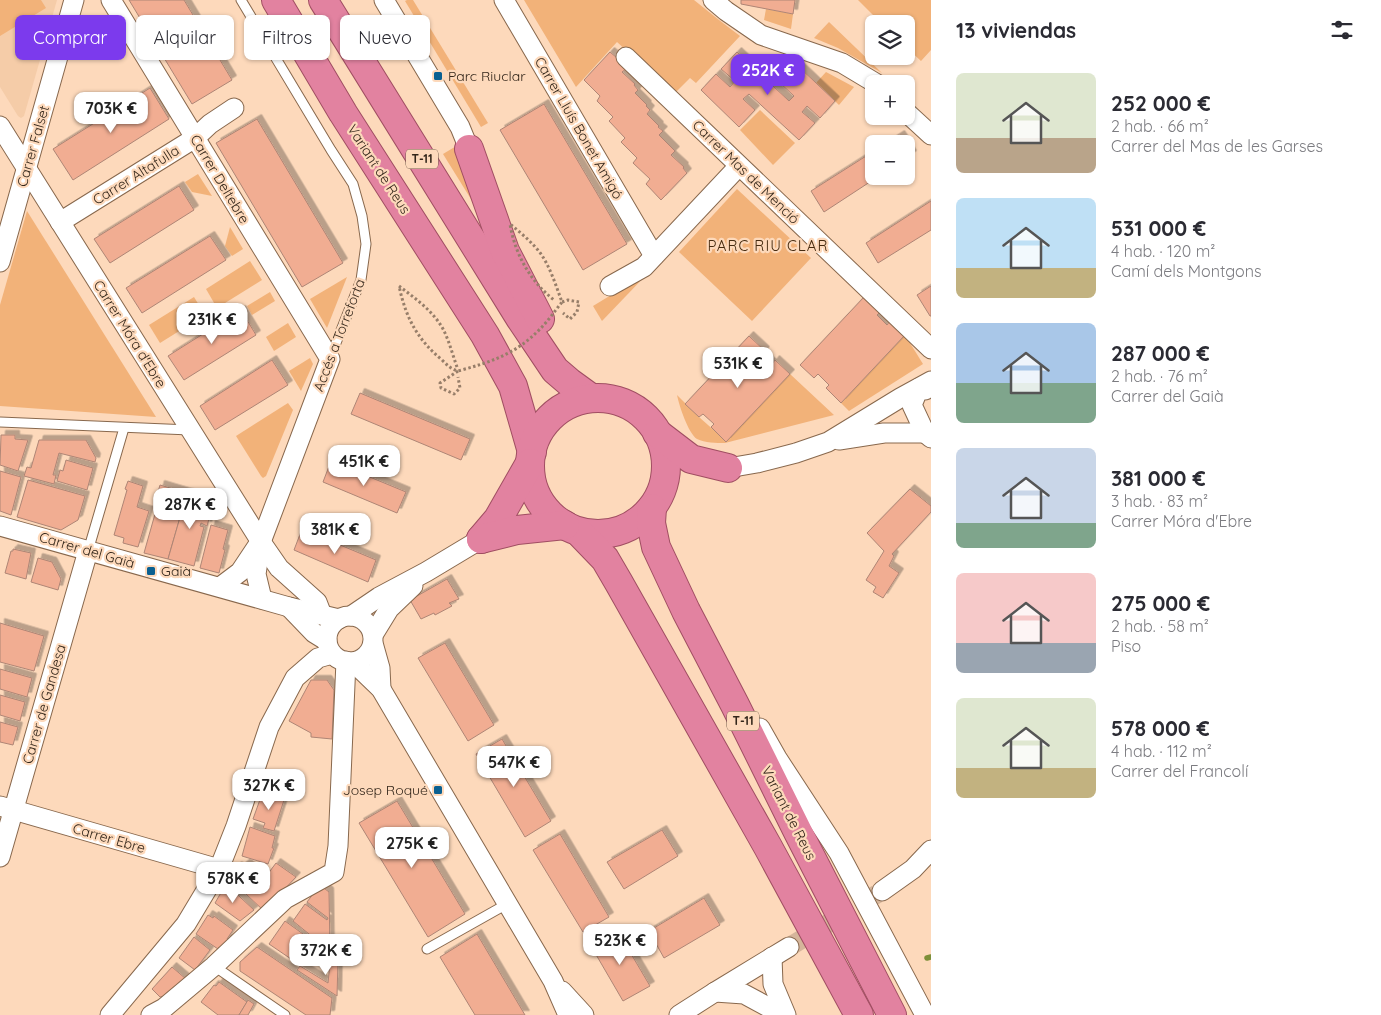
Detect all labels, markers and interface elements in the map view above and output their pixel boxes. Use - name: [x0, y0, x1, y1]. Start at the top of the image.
- chip: Comprar: [15, 15, 126, 60]
- chip: Alquilar: [136, 15, 234, 60]
- chip: Filtros: [244, 15, 330, 60]
- chip: Nuevo: [340, 15, 430, 60]
- map controls: [865, 15, 915, 185]
- button: layers: [865, 15, 915, 65]
- icon: filters: [1328, 16, 1356, 44]
- text: 13 viviendas: [956, 17, 1076, 43]
- street label: Carrer Lluís Bonet Amigó: [531, 54, 627, 202]
- pin: 252K €: [727, 54, 809, 96]
- text: 252K €: [742, 60, 794, 80]
- place label: Parc Riuclar: [448, 67, 526, 85]
- marker: Parc Riuclar: [432, 70, 444, 82]
- button: +: [865, 75, 915, 125]
- text: 252 000 €: [1111, 90, 1211, 116]
- pin: 703K €: [70, 92, 152, 134]
- icon: home: [996, 93, 1056, 153]
- text: 703K €: [85, 98, 137, 118]
- street label: Carrer Falset: [13, 103, 53, 189]
- street label: Carrer Mas de Menció: [689, 116, 803, 228]
- text: 2 hab. · 66 m²: [1111, 116, 1209, 136]
- street label: Variant de Reus: [343, 121, 415, 217]
- street label: Carrer Deltebre: [186, 131, 254, 227]
- button: −: [865, 135, 915, 185]
- text: Carrer del Mas de les Garses: [1111, 136, 1323, 156]
- street label: Carrer Altafulla: [89, 141, 183, 209]
- road number: T-11: [406, 150, 438, 168]
- text: 531 000 €: [1111, 215, 1206, 241]
- icon: home: [996, 218, 1056, 278]
- district label: PARC RIU CLAR: [708, 236, 828, 255]
- text: 4 hab. · 120 m²: [1111, 241, 1215, 261]
- text: Camí dels Montgons: [1111, 261, 1261, 281]
- street label: Accés a Torreforta: [309, 276, 369, 394]
- street label: Carrer Móra d'Ebre: [90, 277, 170, 391]
- pin: 231K €: [171, 302, 253, 345]
- text: 231K €: [188, 309, 236, 329]
- text: 287 000 €: [1111, 340, 1210, 366]
- icon: home: [996, 343, 1056, 403]
- pin: 531K €: [697, 346, 779, 389]
- text: 531K €: [713, 353, 763, 373]
- text: 2 hab. · 76 m²: [1111, 366, 1208, 386]
- text: Carrer del Gaià: [1111, 386, 1224, 406]
- pin: 451K €: [323, 444, 405, 487]
- text: 451K €: [339, 451, 389, 471]
- text: 381 000 €: [1111, 465, 1206, 491]
- icon: home: [996, 468, 1056, 528]
- pin: 287K €: [149, 488, 231, 530]
- text: 3 hab. · 83 m²: [1111, 491, 1208, 511]
- text: 287K €: [164, 494, 216, 514]
- text: Carrer Móra d'Ebre: [1111, 511, 1252, 531]
- pin: 381K €: [294, 512, 376, 555]
- text: 381K €: [311, 519, 359, 539]
- street label: Carrer del Gaià: [37, 528, 137, 572]
- place label: Gaià: [161, 562, 191, 580]
- marker: Gaià: [145, 565, 157, 577]
- text: 275 000 €: [1111, 590, 1210, 616]
- icon: home: [996, 593, 1056, 653]
- text: 2 hab. · 58 m²: [1111, 616, 1209, 636]
- text: Piso: [1111, 636, 1141, 656]
- street label: Carrer de Gandesa: [18, 642, 70, 766]
- road number: T-11: [727, 711, 759, 730]
- text: 578 000 €: [1111, 715, 1210, 741]
- icon: home: [996, 718, 1056, 778]
- text: 4 hab. · 112 m²: [1111, 741, 1212, 761]
- pin: 547K €: [473, 746, 555, 788]
- text: 547K €: [488, 752, 540, 772]
- text: Carrer del Francolí: [1111, 761, 1248, 781]
- street label: Variant de Reus: [758, 763, 820, 863]
- pin: 327K €: [228, 768, 310, 811]
- text: 327K €: [243, 775, 295, 795]
- place label: Josep Roqué: [343, 781, 428, 799]
- marker: Josep Roqué: [432, 784, 444, 796]
- street label: Carrer Ebre: [71, 819, 147, 857]
- pin: 275K €: [371, 826, 453, 869]
- text: 275K €: [386, 833, 438, 853]
- pin: 578K €: [192, 862, 274, 904]
- text: 578K €: [207, 868, 259, 888]
- pin: 523K €: [579, 924, 661, 966]
- text: 523K €: [594, 930, 646, 950]
- pin: 372K €: [285, 934, 367, 976]
- text: 372K €: [300, 940, 352, 960]

